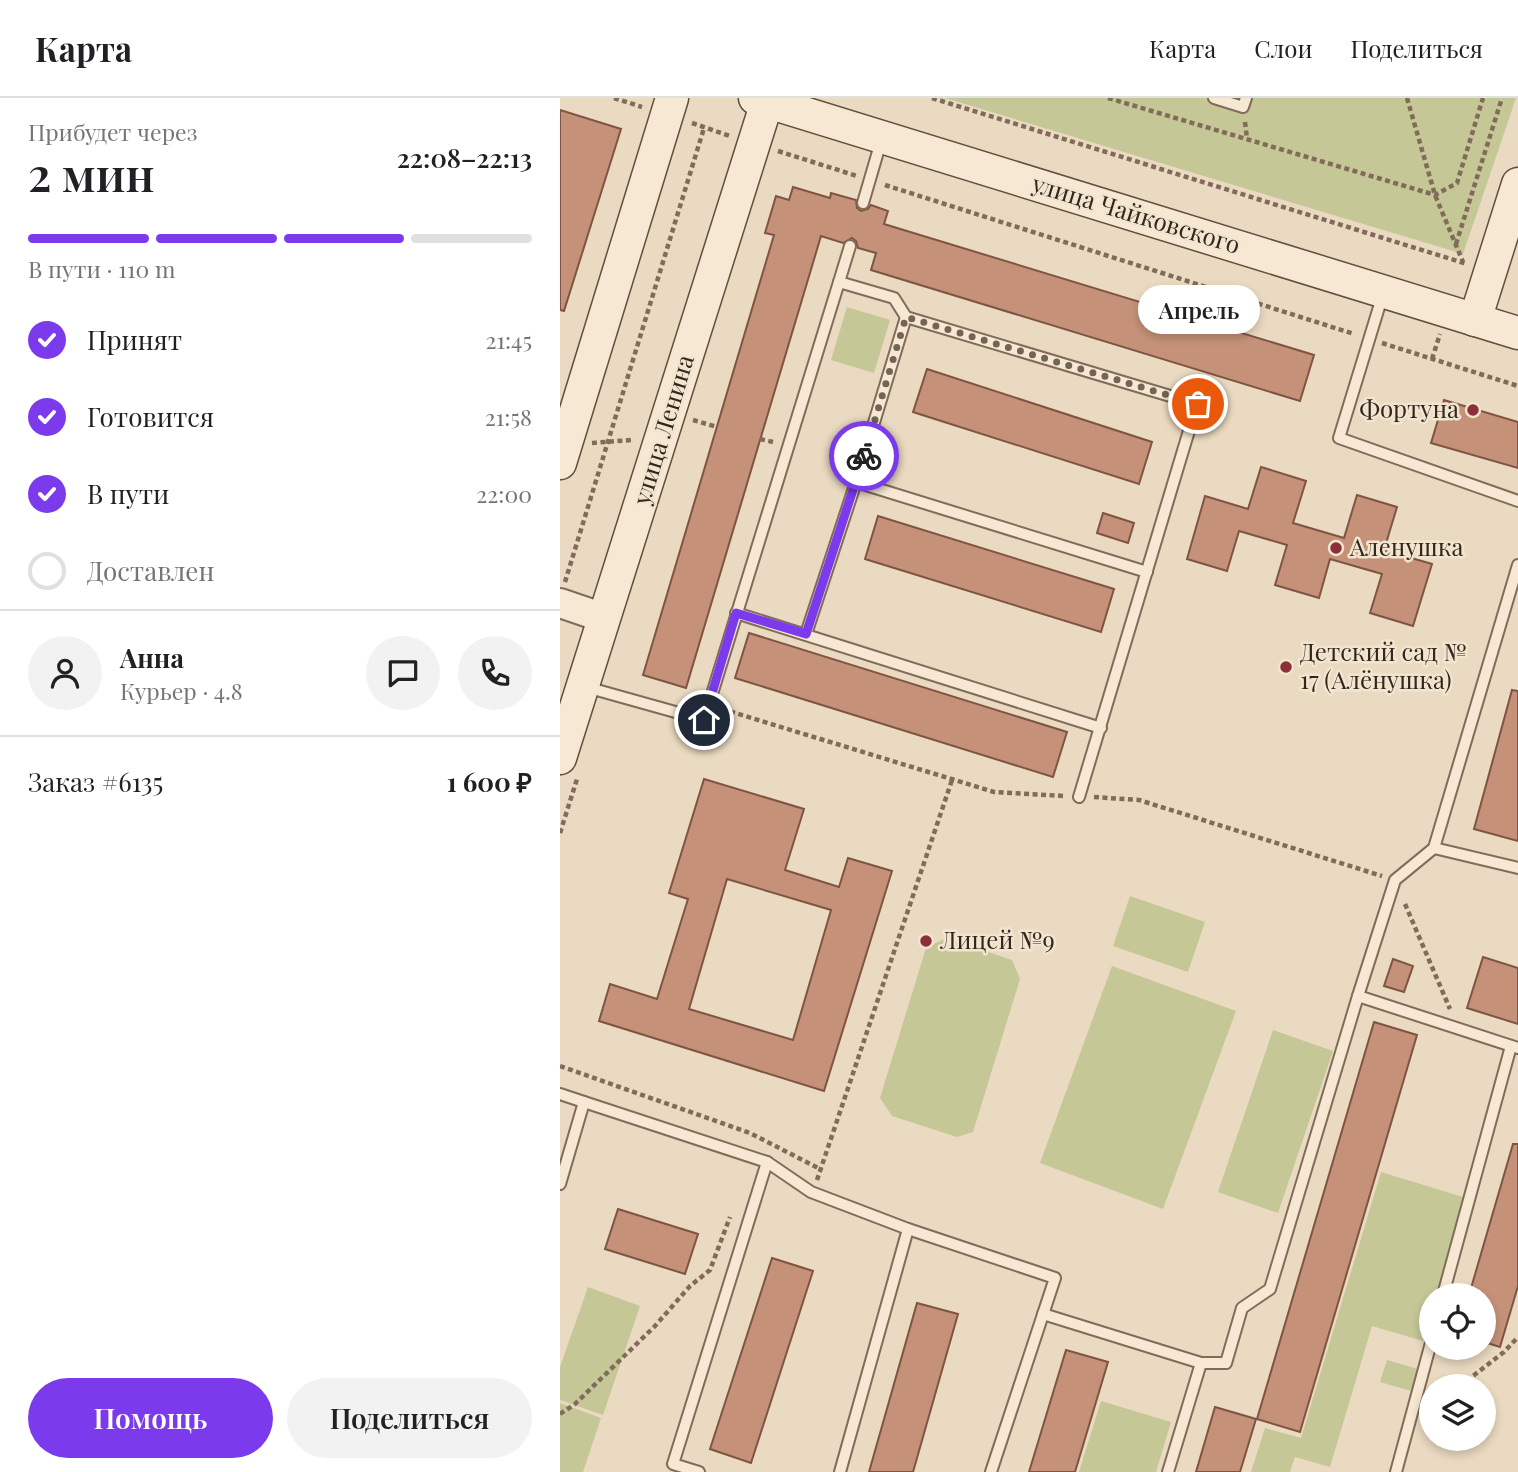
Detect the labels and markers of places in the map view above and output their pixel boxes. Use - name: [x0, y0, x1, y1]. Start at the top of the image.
- callout: Апрель: [1137, 285, 1259, 334]
- pin: [1168, 374, 1228, 434]
- place label: Фортуна: [1360, 392, 1459, 424]
- marker: Фортуна: [1465, 402, 1481, 418]
- place label: Аленушка: [1349, 530, 1464, 562]
- marker: Аленушка: [1328, 540, 1344, 556]
- place label: Детский сад № 17 (Алёнушка): [1300, 635, 1467, 695]
- marker: Детский сад № 17 (Алёнушка): [1278, 659, 1294, 675]
- pin: [674, 690, 734, 750]
- place label: Лицей №9: [939, 923, 1055, 955]
- marker: Лицей №9: [918, 933, 934, 949]

